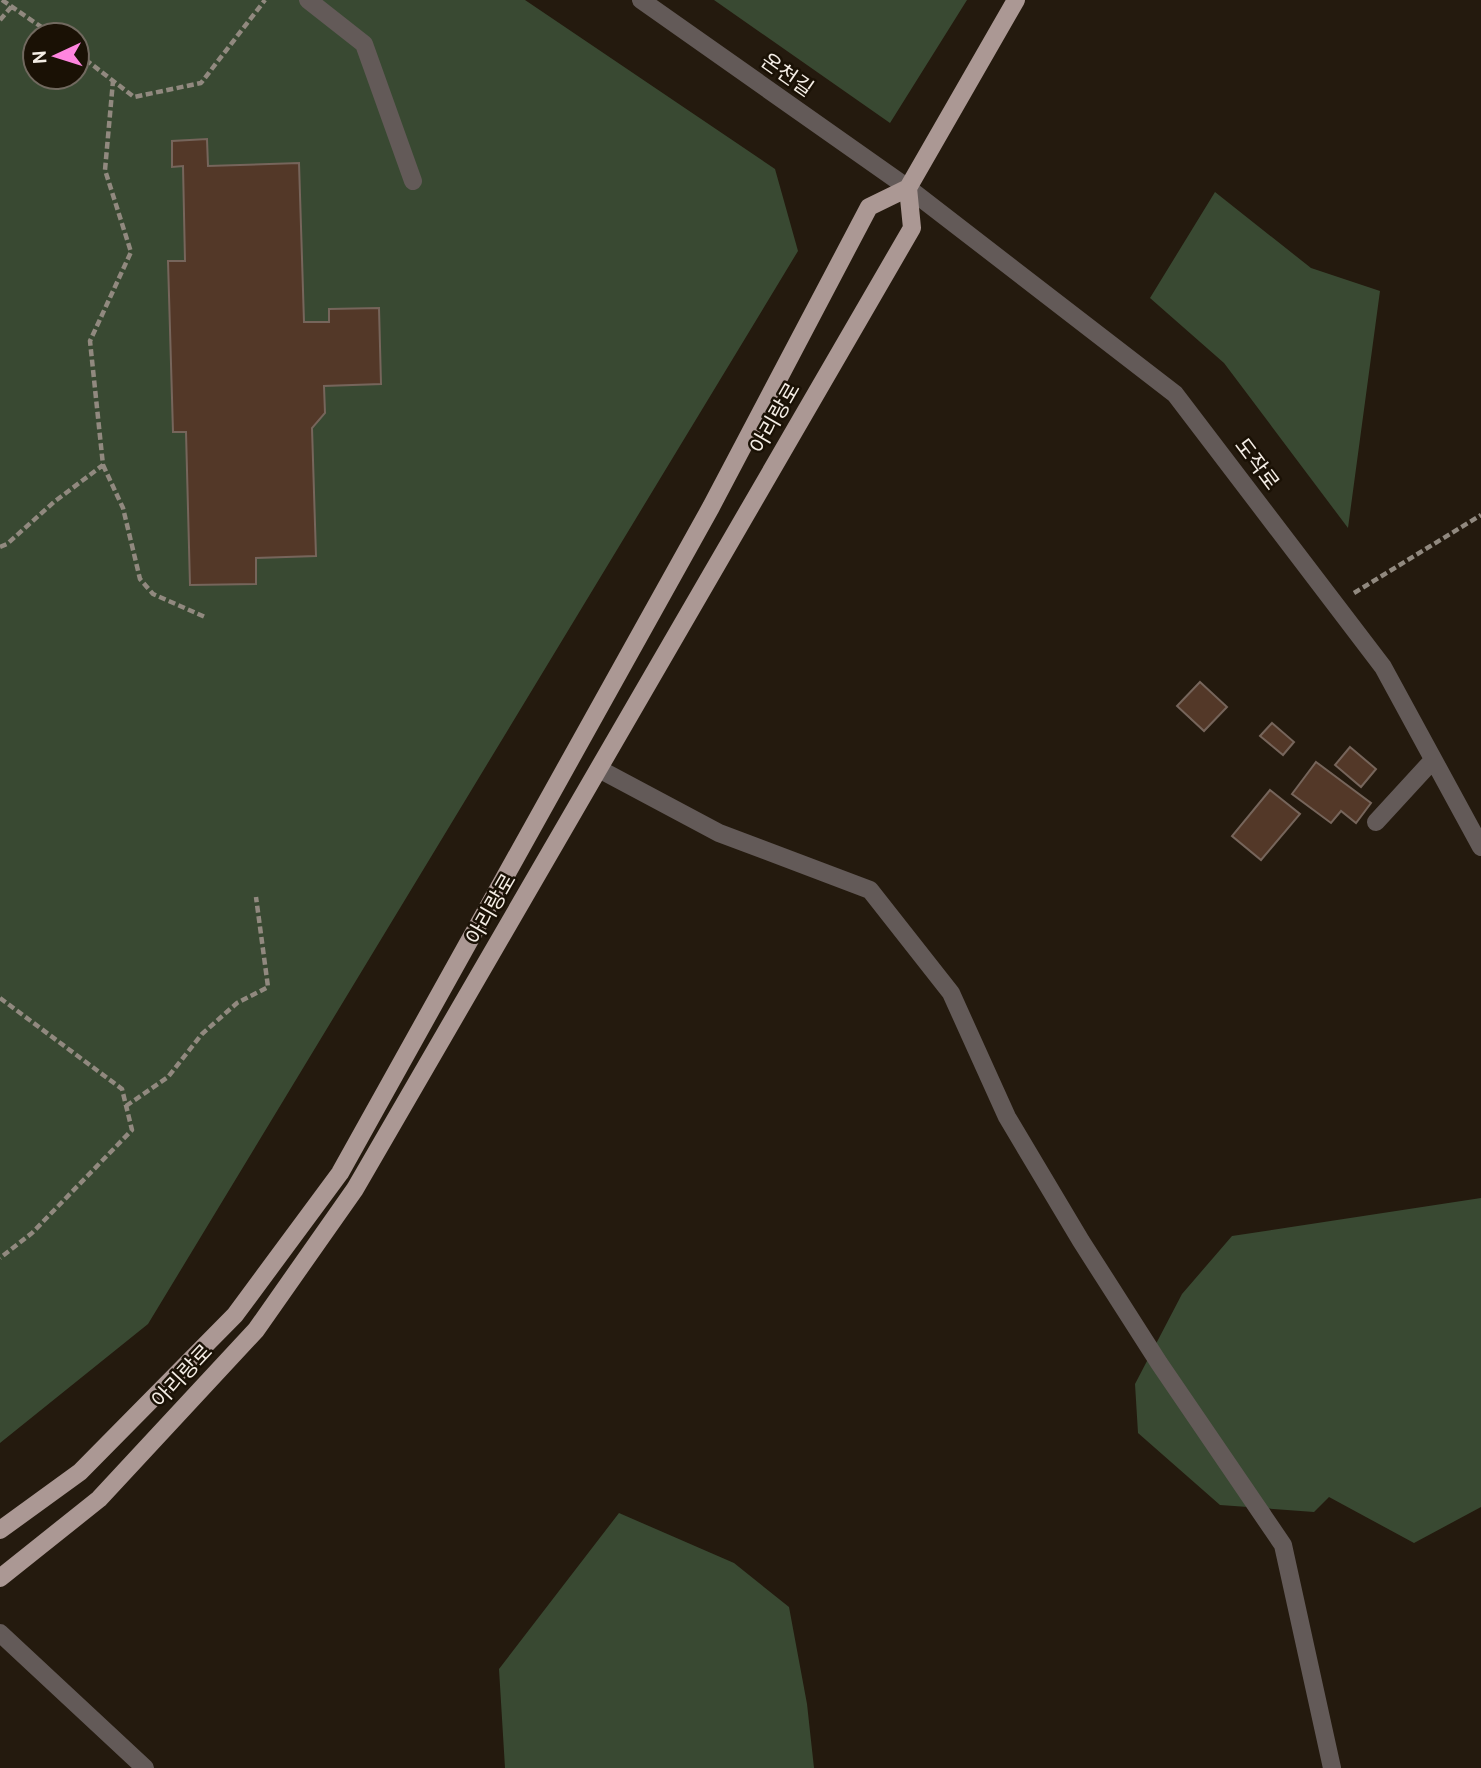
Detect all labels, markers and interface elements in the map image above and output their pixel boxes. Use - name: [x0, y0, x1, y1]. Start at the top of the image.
- north arrow: [21, 21, 91, 91]
- street label: 온천길: [756, 48, 818, 101]
- text: N: [28, 50, 51, 65]
- street label: 아리랑로: [744, 378, 805, 457]
- street label: 도작로: [1230, 433, 1285, 494]
- street label: 아리랑로: [460, 869, 521, 948]
- street label: 아리랑로: [146, 1339, 217, 1412]

